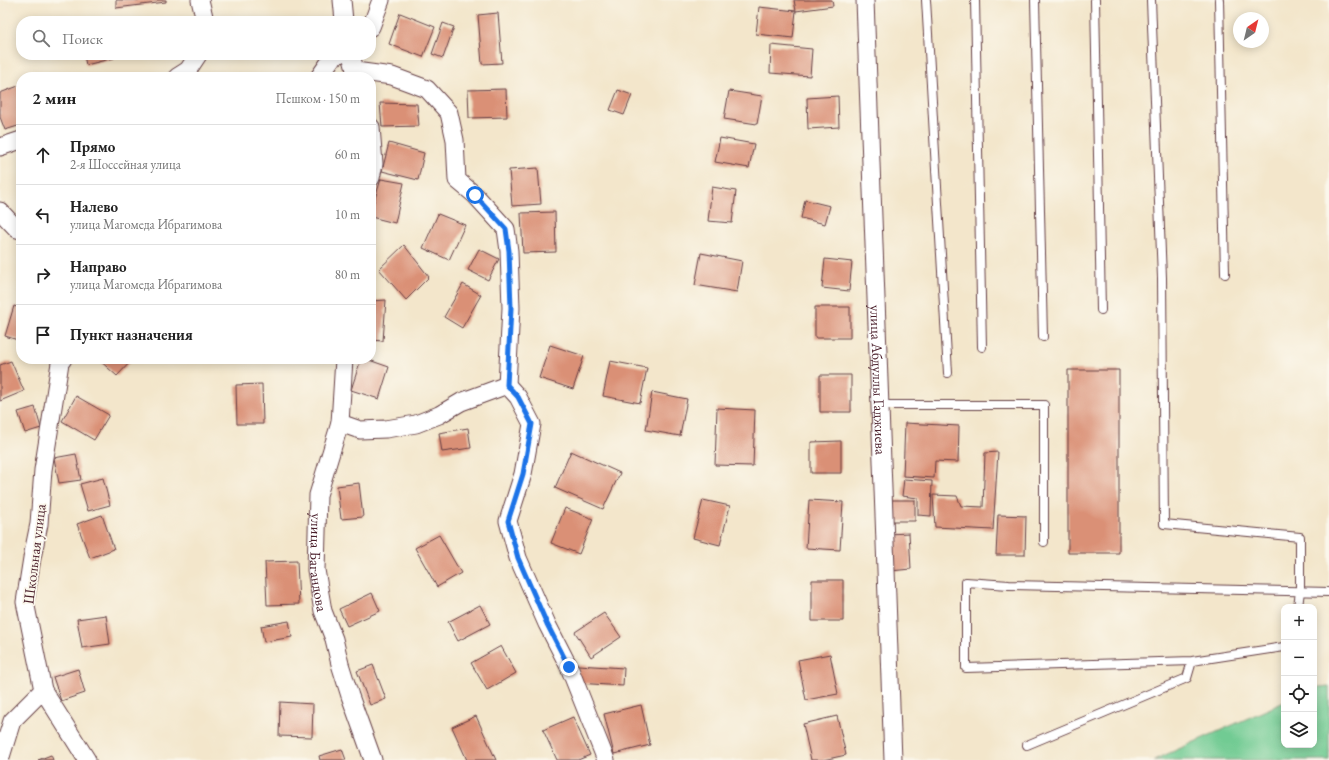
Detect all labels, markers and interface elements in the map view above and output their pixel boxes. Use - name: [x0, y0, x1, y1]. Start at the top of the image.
- north arrow: [1233, 12, 1269, 48]
- search box: [16, 16, 376, 60]
- icon: search: [30, 27, 52, 49]
- text: Поиск: [62, 29, 103, 48]
- text: 2 мин: [32, 87, 76, 109]
- text: Пешком · 150 m: [276, 90, 360, 107]
- text: Прямо: [70, 137, 115, 156]
- icon: ahead: [32, 144, 54, 166]
- text: 60 m: [335, 146, 360, 163]
- text: 2-я Шоссейная улица: [70, 156, 181, 173]
- route start: [466, 186, 484, 204]
- text: Налево: [70, 197, 118, 216]
- icon: left: [32, 204, 54, 226]
- text: 10 m: [335, 206, 360, 223]
- text: улица Магомеда Ибрагимова: [70, 216, 222, 233]
- text: Направо: [70, 257, 127, 276]
- icon: right: [32, 264, 54, 286]
- text: 80 m: [335, 266, 360, 283]
- text: улица Магомеда Ибрагимова: [70, 276, 222, 293]
- street label: улица Абдуллы Гаджиева: [867, 304, 891, 455]
- icon: arrive: [32, 324, 54, 346]
- text: Пункт назначения: [70, 325, 193, 344]
- street label: Школьная улица: [18, 503, 50, 605]
- street label: улица Багандова: [306, 513, 332, 613]
- map controls: [1281, 604, 1317, 748]
- button: +: [1281, 604, 1317, 640]
- button: −: [1281, 640, 1317, 676]
- route end: [560, 658, 578, 676]
- button: locate: [1281, 676, 1317, 712]
- button: layers: [1281, 712, 1317, 748]

